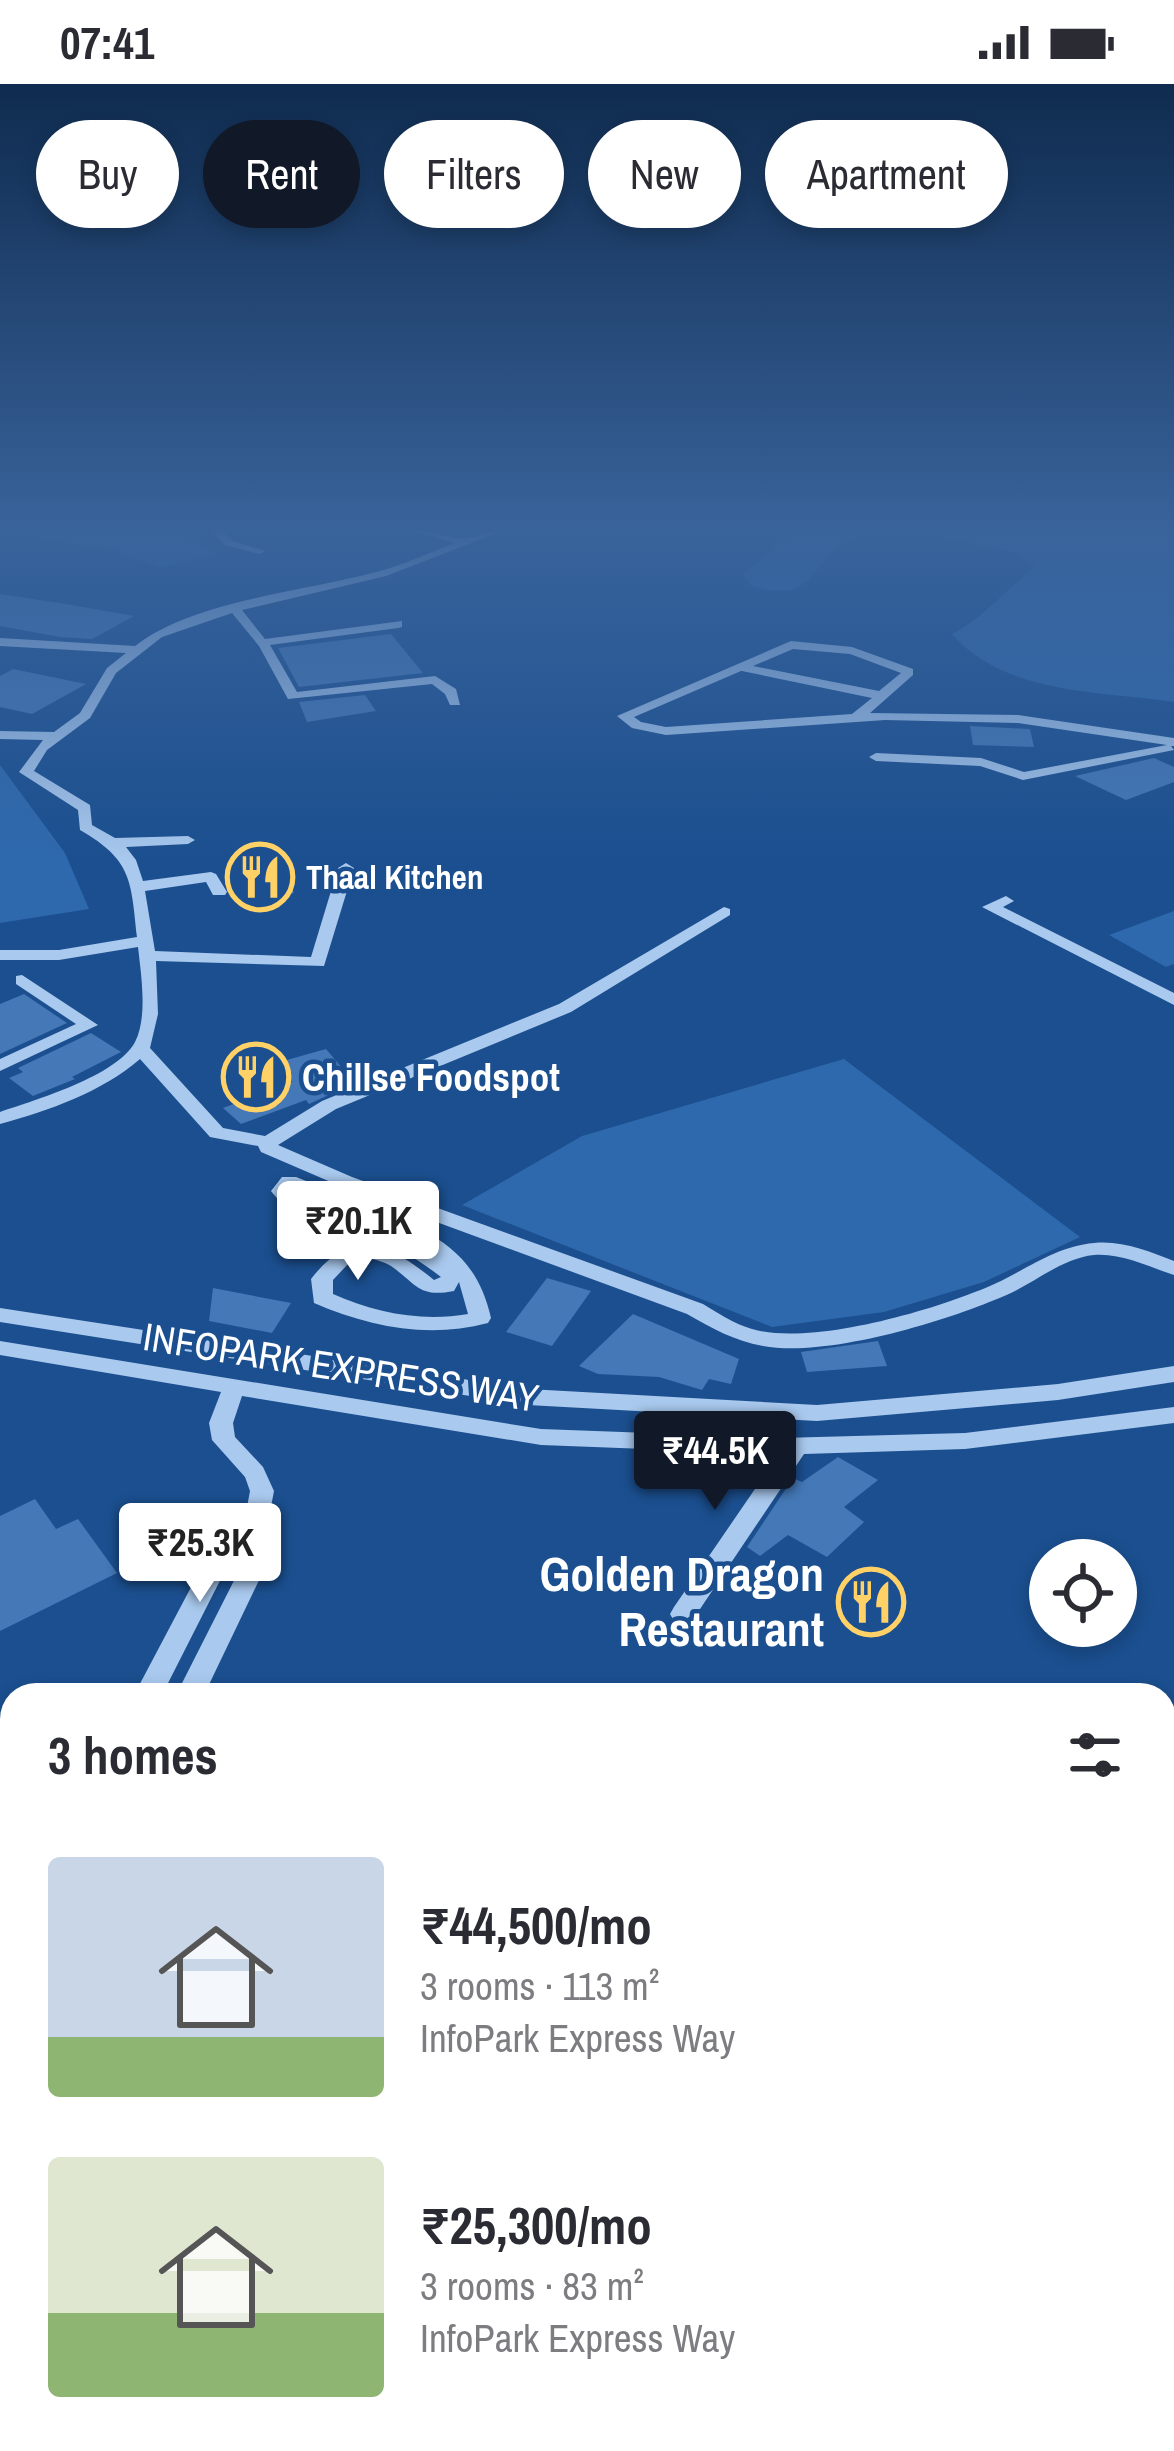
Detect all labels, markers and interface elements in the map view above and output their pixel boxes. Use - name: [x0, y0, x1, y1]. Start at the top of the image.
- text: 07:41: [60, 12, 154, 73]
- chip: Buy: [36, 120, 179, 228]
- chip: Rent: [203, 120, 360, 228]
- chip: Filters: [384, 120, 564, 228]
- chip: New: [588, 120, 741, 228]
- chip: Apartment: [765, 120, 1008, 228]
- restaurant icon: Thaal Kitchen: [225, 842, 295, 912]
- place label: Thaal Kitchen: [306, 855, 483, 899]
- restaurant icon: Chillse Foodspot: [221, 1042, 291, 1112]
- place label: Chillse Foodspot: [302, 1051, 560, 1103]
- pin: ₹20.1K: [260, 1181, 456, 1283]
- text: ₹20.1K: [304, 1194, 412, 1246]
- street label: INFOPARK EXPRESS WAY: [140, 1310, 543, 1424]
- pin: ₹44.5K: [617, 1411, 813, 1513]
- text: ₹44.5K: [661, 1424, 769, 1476]
- pin: ₹25.3K: [102, 1503, 298, 1605]
- text: ₹25.3K: [146, 1516, 254, 1568]
- map controls: [1029, 1539, 1137, 1647]
- button: locate: [1029, 1539, 1137, 1647]
- place label: Golden Dragon Restaurant: [540, 1541, 824, 1661]
- restaurant icon: Golden Dragon Restaurant: [836, 1567, 906, 1637]
- text: 3 homes: [48, 1721, 218, 1790]
- icon: filters: [1062, 1722, 1128, 1788]
- text: ₹44,500/mo: [420, 1891, 652, 1960]
- icon: home: [144, 1905, 288, 2049]
- text: 3 rooms · 113 m²: [420, 1960, 659, 2012]
- text: InfoPark Express Way: [420, 2012, 735, 2064]
- text: ₹25,300/mo: [420, 2191, 652, 2260]
- icon: home: [144, 2205, 288, 2349]
- text: 3 rooms · 83 m²: [420, 2260, 644, 2312]
- text: InfoPark Express Way: [420, 2312, 735, 2364]

